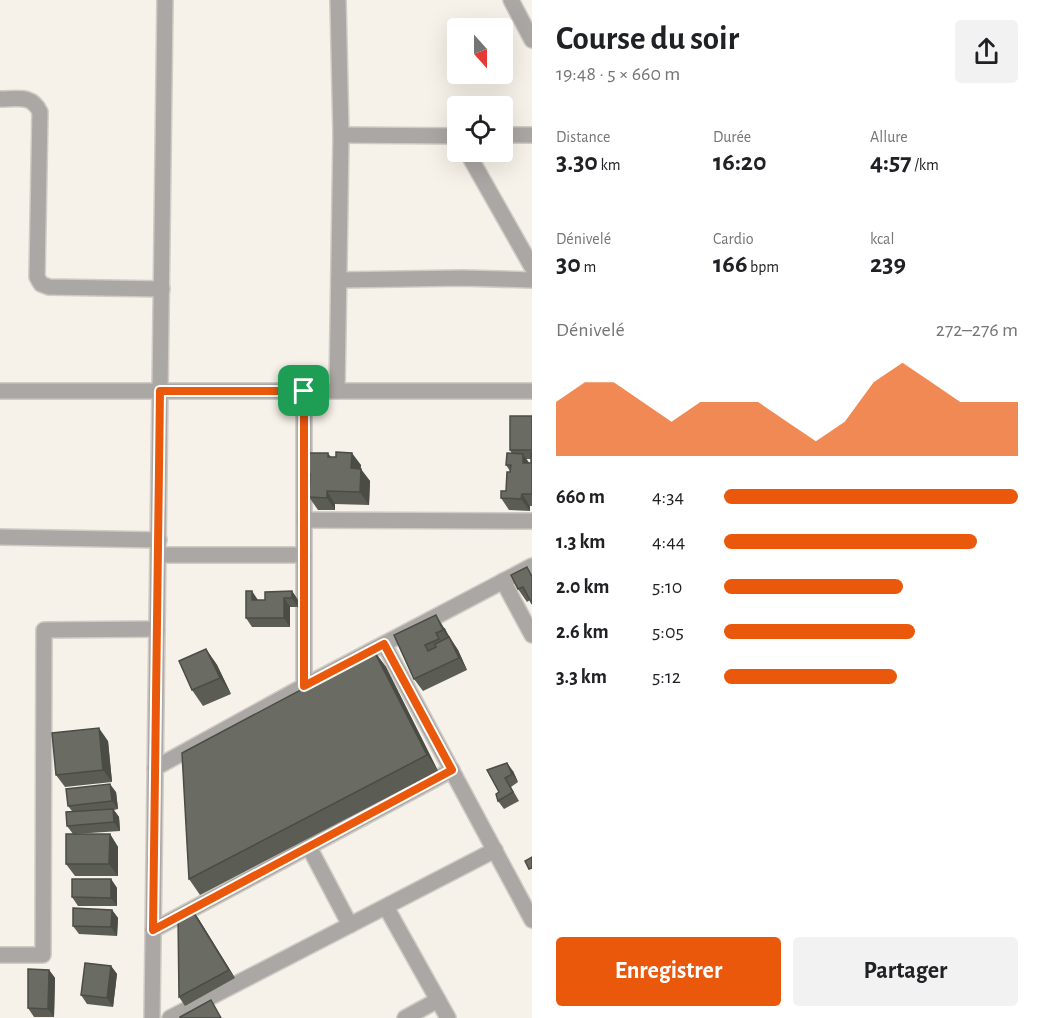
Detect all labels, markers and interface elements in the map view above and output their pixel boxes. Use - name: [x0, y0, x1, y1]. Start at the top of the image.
- north arrow: [447, 18, 513, 84]
- map controls: [447, 18, 513, 162]
- button: share: [955, 20, 1018, 83]
- text: Course du soir: [556, 23, 739, 56]
- text: 19:48 · 5 × 660 m: [556, 64, 680, 84]
- button: locate: [447, 96, 513, 162]
- text: Distance: [556, 129, 610, 145]
- text: Durée: [713, 129, 751, 145]
- text: Allure: [870, 129, 908, 145]
- text: 3.30: [556, 149, 598, 175]
- text: 16:20: [713, 149, 767, 175]
- text: 4:57: [870, 149, 912, 175]
- text: km: [598, 157, 621, 173]
- text: /km: [912, 157, 939, 173]
- text: Dénivelé: [556, 231, 611, 247]
- text: Cardio: [713, 231, 754, 247]
- text: kcal: [870, 231, 894, 247]
- text: 30: [556, 251, 581, 277]
- text: 166: [713, 251, 747, 277]
- text: 239: [870, 251, 906, 277]
- text: m: [581, 259, 596, 275]
- text: bpm: [747, 259, 779, 275]
- text: Dénivelé: [556, 320, 625, 340]
- text: 272–276 m: [936, 320, 1018, 340]
- pin: [278, 365, 329, 416]
- icon: arrive: [287, 374, 320, 407]
- text: 660 m: [556, 487, 605, 507]
- text: 4:34: [652, 487, 684, 507]
- text: 1.3 km: [556, 532, 605, 552]
- text: 4:44: [652, 532, 685, 552]
- text: 2.0 km: [556, 577, 609, 597]
- text: 5:10: [652, 577, 682, 597]
- text: 2.6 km: [556, 622, 609, 642]
- text: 5:05: [652, 622, 684, 642]
- text: 3.3 km: [556, 667, 607, 687]
- text: 5:12: [652, 667, 681, 687]
- button: Enregistrer: [556, 937, 781, 1006]
- button: Partager: [793, 937, 1018, 1006]

